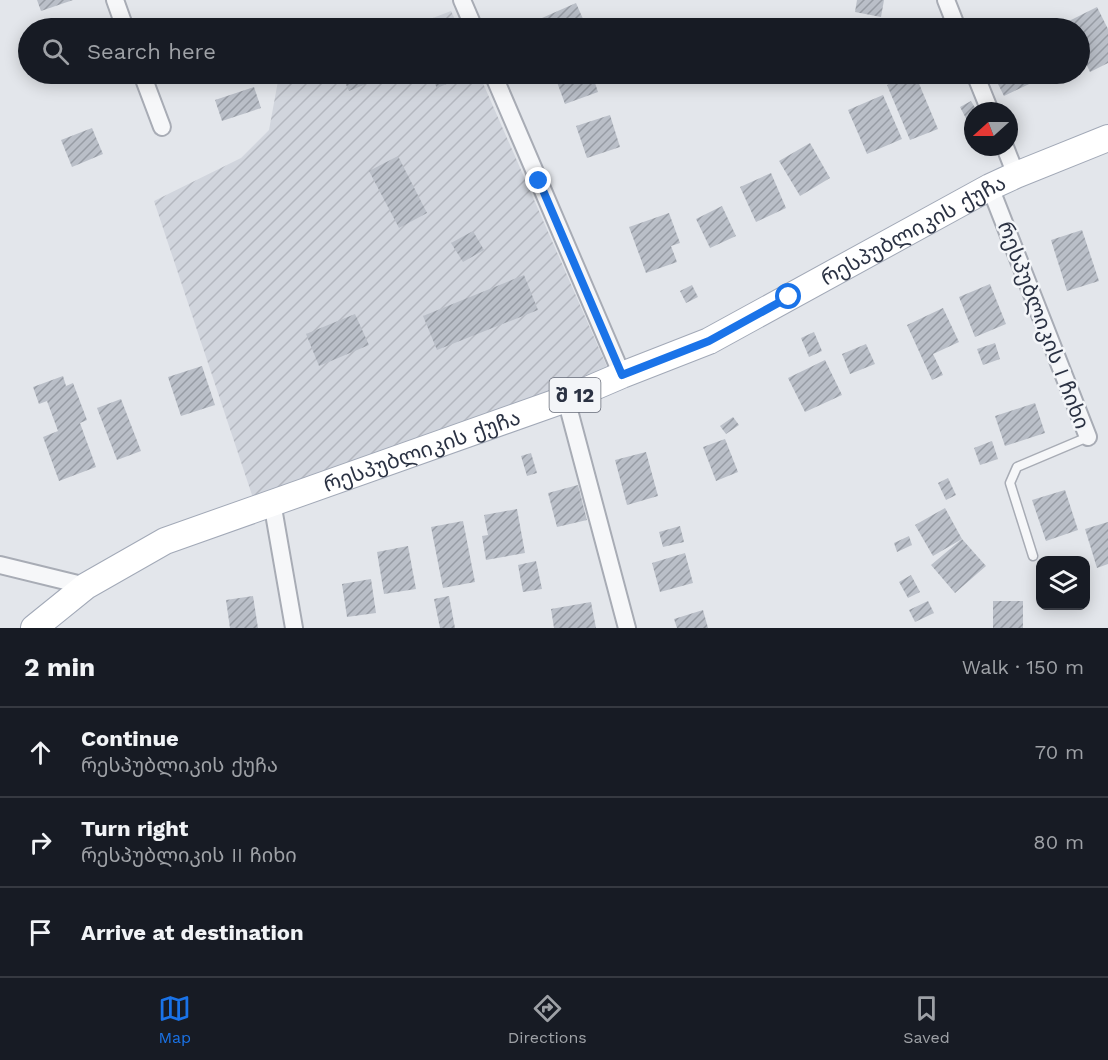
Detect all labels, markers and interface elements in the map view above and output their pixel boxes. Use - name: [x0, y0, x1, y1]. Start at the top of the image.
- search box: [18, 18, 1090, 84]
- icon: search: [39, 35, 72, 68]
- text: Search here: [87, 39, 216, 64]
- north arrow: [964, 102, 1018, 156]
- route end: [525, 167, 551, 193]
- street label: რესპუბლიკის ქუჩა: [816, 169, 1009, 290]
- street label: რესპუბლიკის I ჩიხი: [992, 218, 1095, 433]
- route start: [775, 283, 801, 309]
- road number: შ 12: [550, 378, 600, 412]
- street label: რესპუბლიკის ქუჩა: [320, 404, 523, 496]
- map controls: [1036, 556, 1090, 610]
- button: layers: [1036, 556, 1090, 610]
- text: 2 min: [24, 652, 95, 682]
- text: Walk · 150 m: [962, 655, 1084, 679]
- text: Continue: [81, 726, 179, 751]
- icon: ahead: [24, 736, 57, 769]
- text: 70 m: [1035, 740, 1084, 764]
- text: რესპუბლიკის ქუჩა: [81, 753, 278, 777]
- text: Turn right: [81, 816, 188, 841]
- icon: right: [24, 826, 57, 859]
- text: 80 m: [1033, 830, 1084, 854]
- text: რესპუბლიკის II ჩიხი: [81, 843, 297, 867]
- icon: arrive: [24, 916, 57, 949]
- text: Arrive at destination: [81, 920, 304, 945]
- tab: Map: [158, 992, 191, 1047]
- tab: Directions: [508, 992, 587, 1047]
- tab: Saved: [903, 992, 950, 1047]

